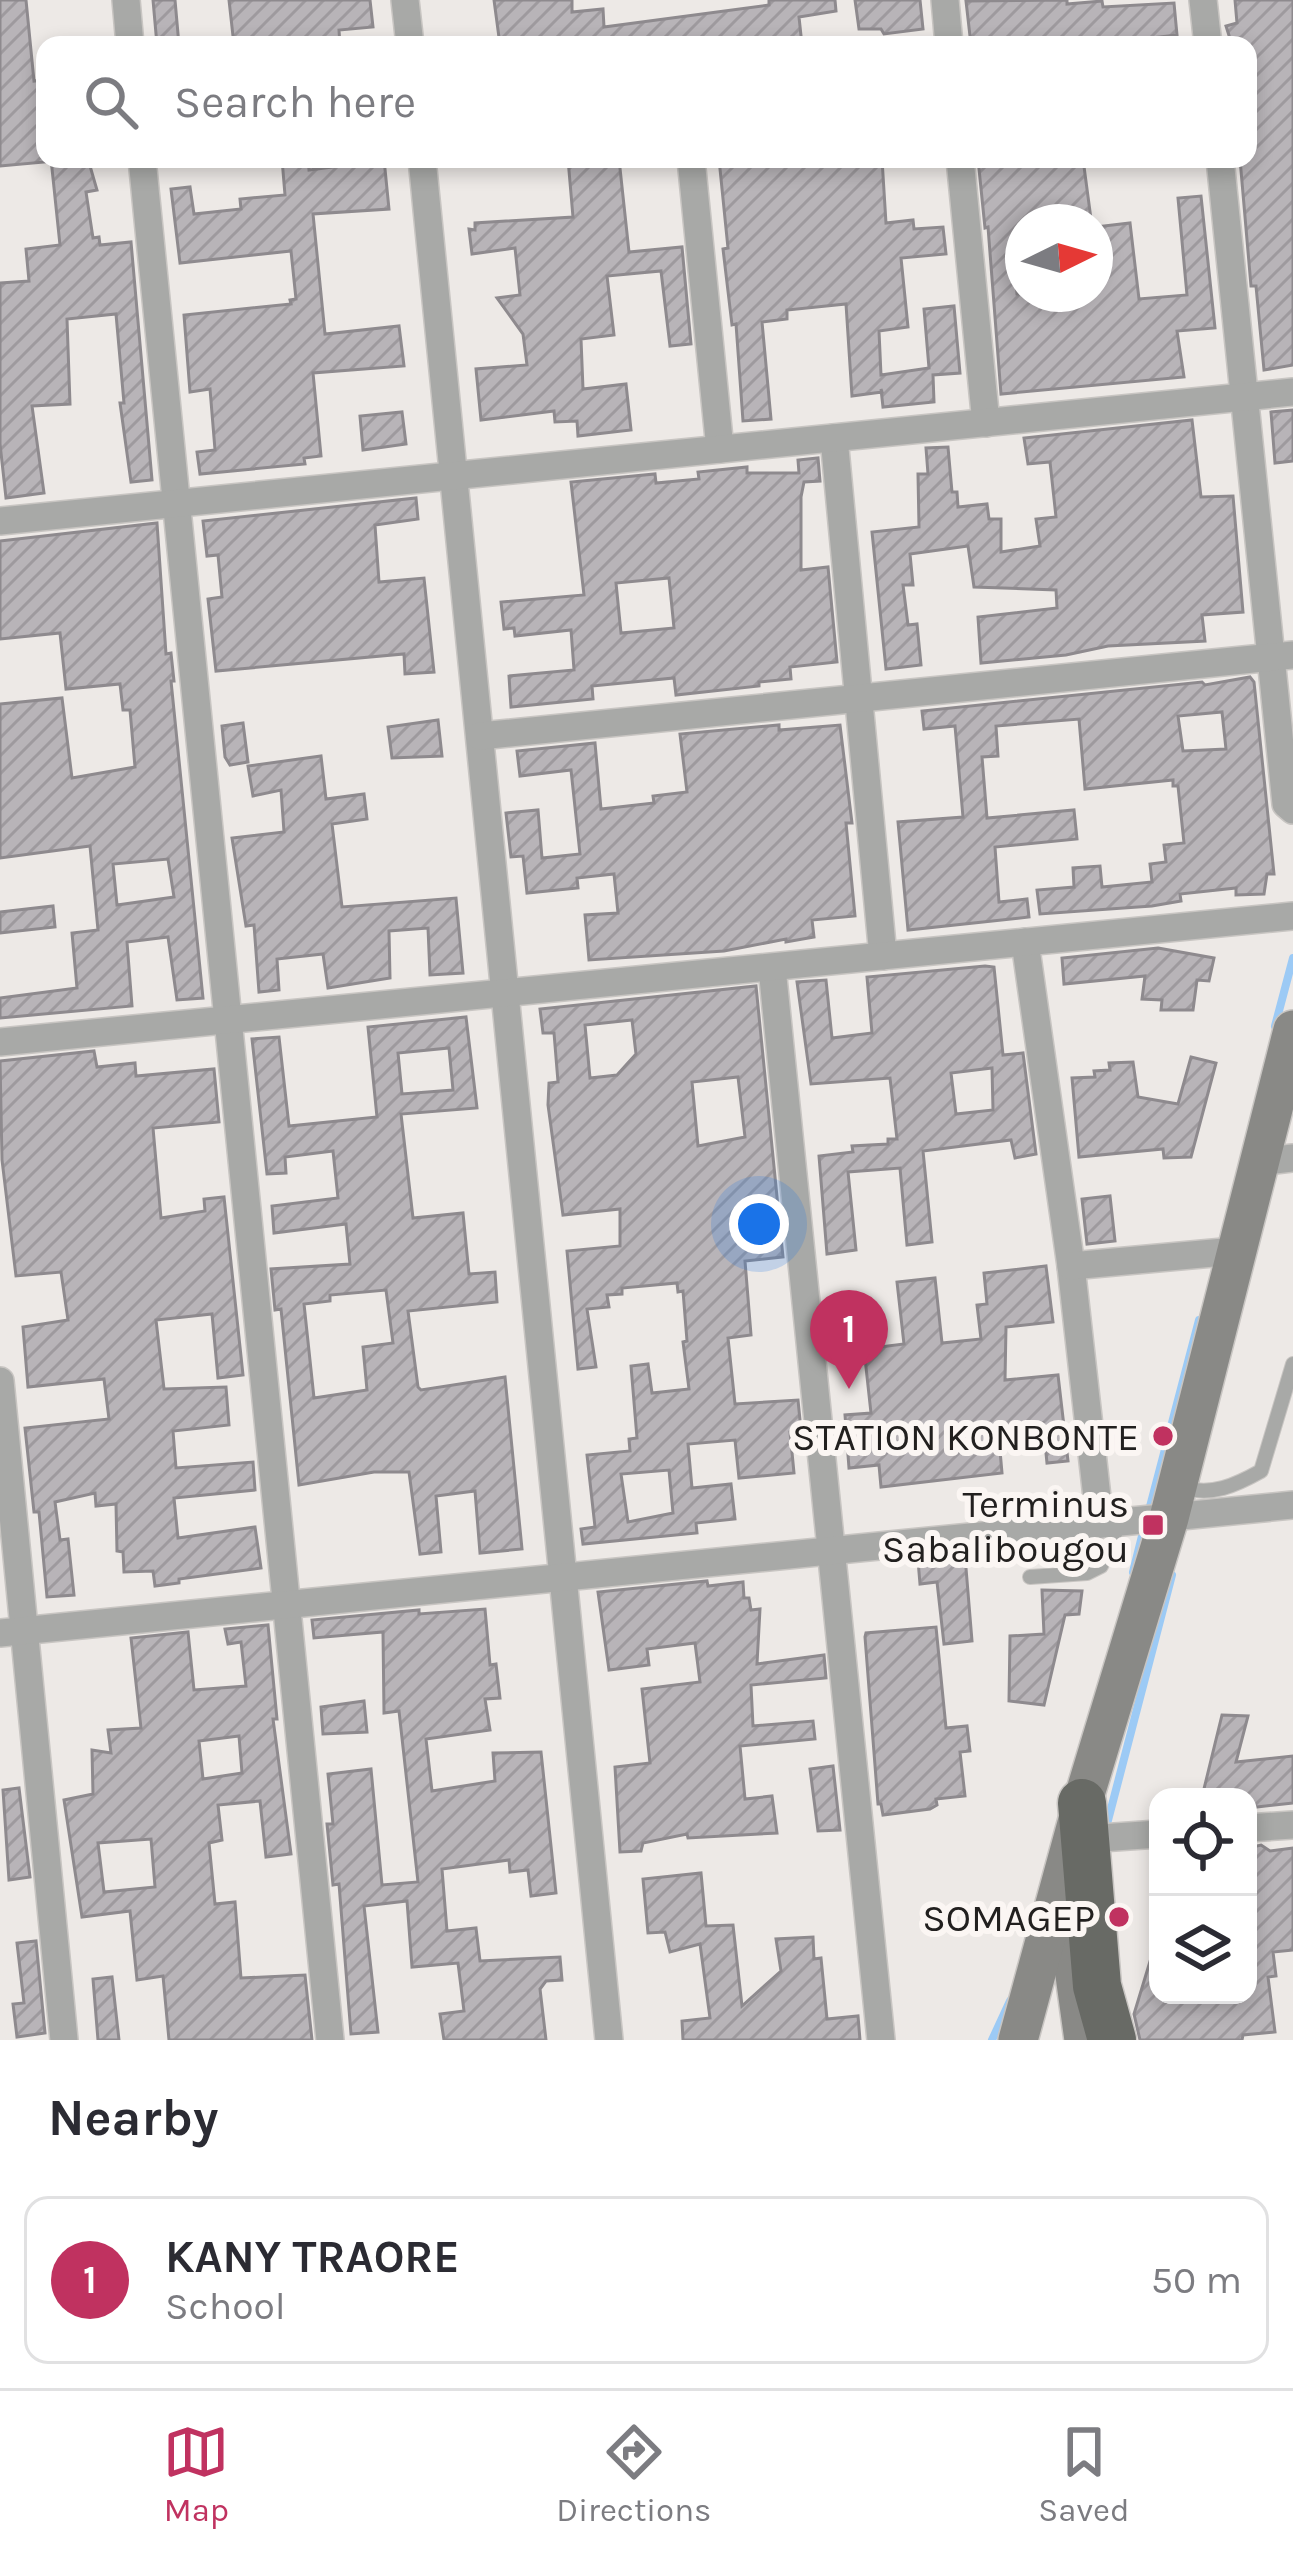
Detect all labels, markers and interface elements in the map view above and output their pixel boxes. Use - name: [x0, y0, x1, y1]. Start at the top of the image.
- search box: [36, 36, 1257, 168]
- icon: search: [78, 69, 144, 135]
- text: Search here: [174, 76, 416, 128]
- north arrow: [1005, 204, 1113, 312]
- your location: [729, 1194, 789, 1254]
- pin: 1: [810, 1290, 888, 1389]
- place label: STATION KONBONTE: [792, 1414, 1139, 1460]
- marker: STATION KONBONTE: [1150, 1423, 1176, 1449]
- place label: Terminus Sabalibougou: [882, 1481, 1129, 1572]
- marker: Terminus Sabalibougou: [1140, 1512, 1166, 1538]
- map controls: [1149, 1788, 1257, 2004]
- button: locate: [1149, 1788, 1257, 1896]
- place label: SOMAGEP: [922, 1895, 1095, 1941]
- button: layers: [1149, 1896, 1257, 2004]
- marker: SOMAGEP: [1106, 1904, 1132, 1930]
- text: Nearby: [48, 2088, 218, 2148]
- text: KANY TRAORE: [165, 2231, 460, 2283]
- text: 1: [83, 2257, 97, 2303]
- text: 50 m: [1151, 2257, 1242, 2303]
- text: School: [165, 2283, 286, 2329]
- tab: Map: [163, 2419, 229, 2529]
- tab: Directions: [556, 2419, 711, 2529]
- tab: Saved: [1038, 2419, 1130, 2529]

